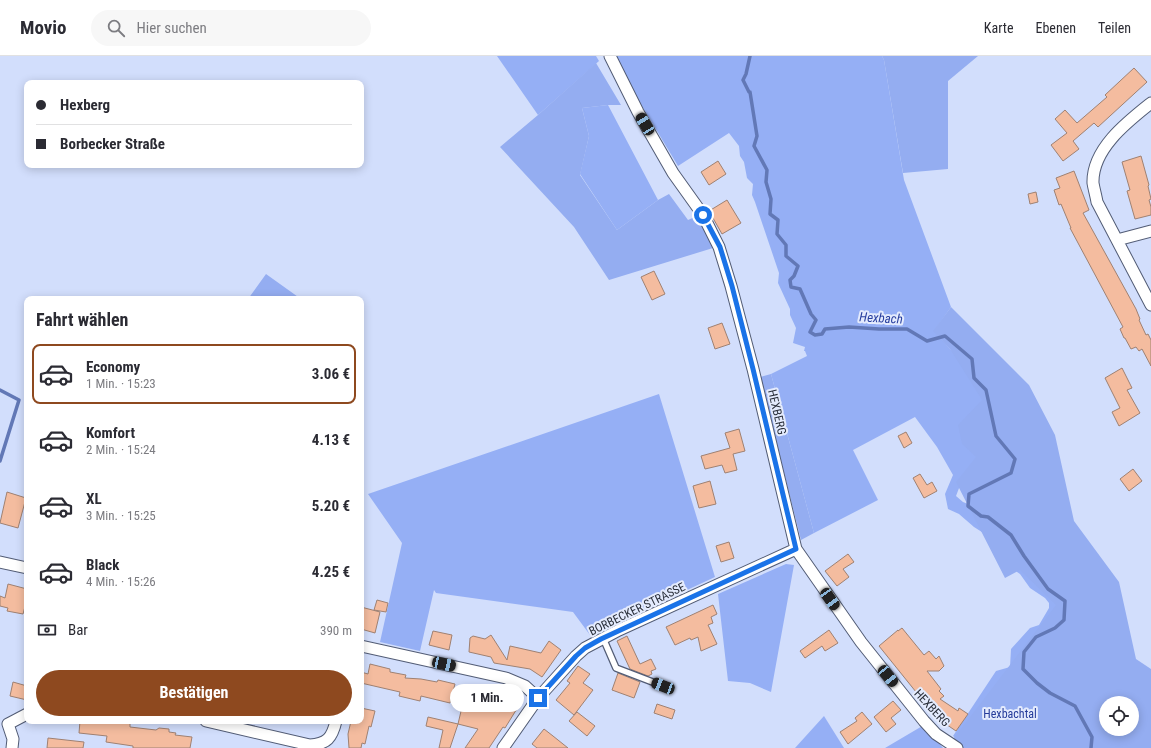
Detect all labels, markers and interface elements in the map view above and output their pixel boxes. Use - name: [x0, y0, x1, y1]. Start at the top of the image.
- search box: [91, 10, 371, 46]
- text: Movio: [20, 16, 67, 39]
- icon: search: [105, 17, 127, 39]
- text: Hier suchen: [137, 19, 207, 37]
- text: Karte: [984, 20, 1013, 36]
- text: Ebenen: [1035, 20, 1076, 36]
- text: Teilen: [1098, 20, 1131, 36]
- text: Hexberg: [60, 96, 110, 114]
- car: [634, 111, 656, 137]
- text: Borbecker Straße: [60, 135, 165, 153]
- route start: [694, 206, 712, 224]
- text: Fahrt wählen: [36, 309, 128, 330]
- water label: Hexbach: [859, 309, 903, 327]
- icon: car: [38, 356, 74, 392]
- text: Economy: [86, 358, 140, 376]
- text: 3.06 €: [312, 365, 350, 383]
- text: 1 Min. · 15:23: [86, 376, 156, 391]
- street label: HEXBERG: [765, 388, 789, 436]
- icon: car: [38, 422, 74, 458]
- text: Komfort: [86, 424, 135, 442]
- text: 4.13 €: [312, 431, 350, 449]
- text: 2 Min. · 15:24: [86, 442, 156, 457]
- icon: car: [38, 488, 74, 524]
- text: XL: [86, 490, 102, 508]
- text: 5.20 €: [312, 497, 350, 515]
- text: 3 Min. · 15:25: [86, 508, 156, 523]
- icon: car: [38, 554, 74, 590]
- text: Black: [86, 556, 119, 574]
- text: 4.25 €: [312, 563, 350, 581]
- text: 4 Min. · 15:26: [86, 574, 156, 589]
- street label: BORBECKER STRASSE: [587, 580, 687, 638]
- car: [818, 586, 842, 612]
- icon: cash: [36, 619, 58, 641]
- text: Bar: [68, 621, 88, 639]
- text: 390 m: [320, 623, 352, 638]
- car: [431, 656, 457, 672]
- car: [876, 663, 900, 689]
- button: Bestätigen: [36, 670, 352, 716]
- car: [650, 676, 676, 696]
- callout: 1 Min.: [450, 684, 524, 712]
- street label: HEXBERG: [911, 686, 953, 730]
- route end: [529, 689, 547, 707]
- text: 1 Min.: [471, 690, 503, 705]
- map controls: [1099, 696, 1139, 736]
- button: locate: [1099, 696, 1139, 736]
- park label: Hexbachtal: [983, 707, 1037, 721]

